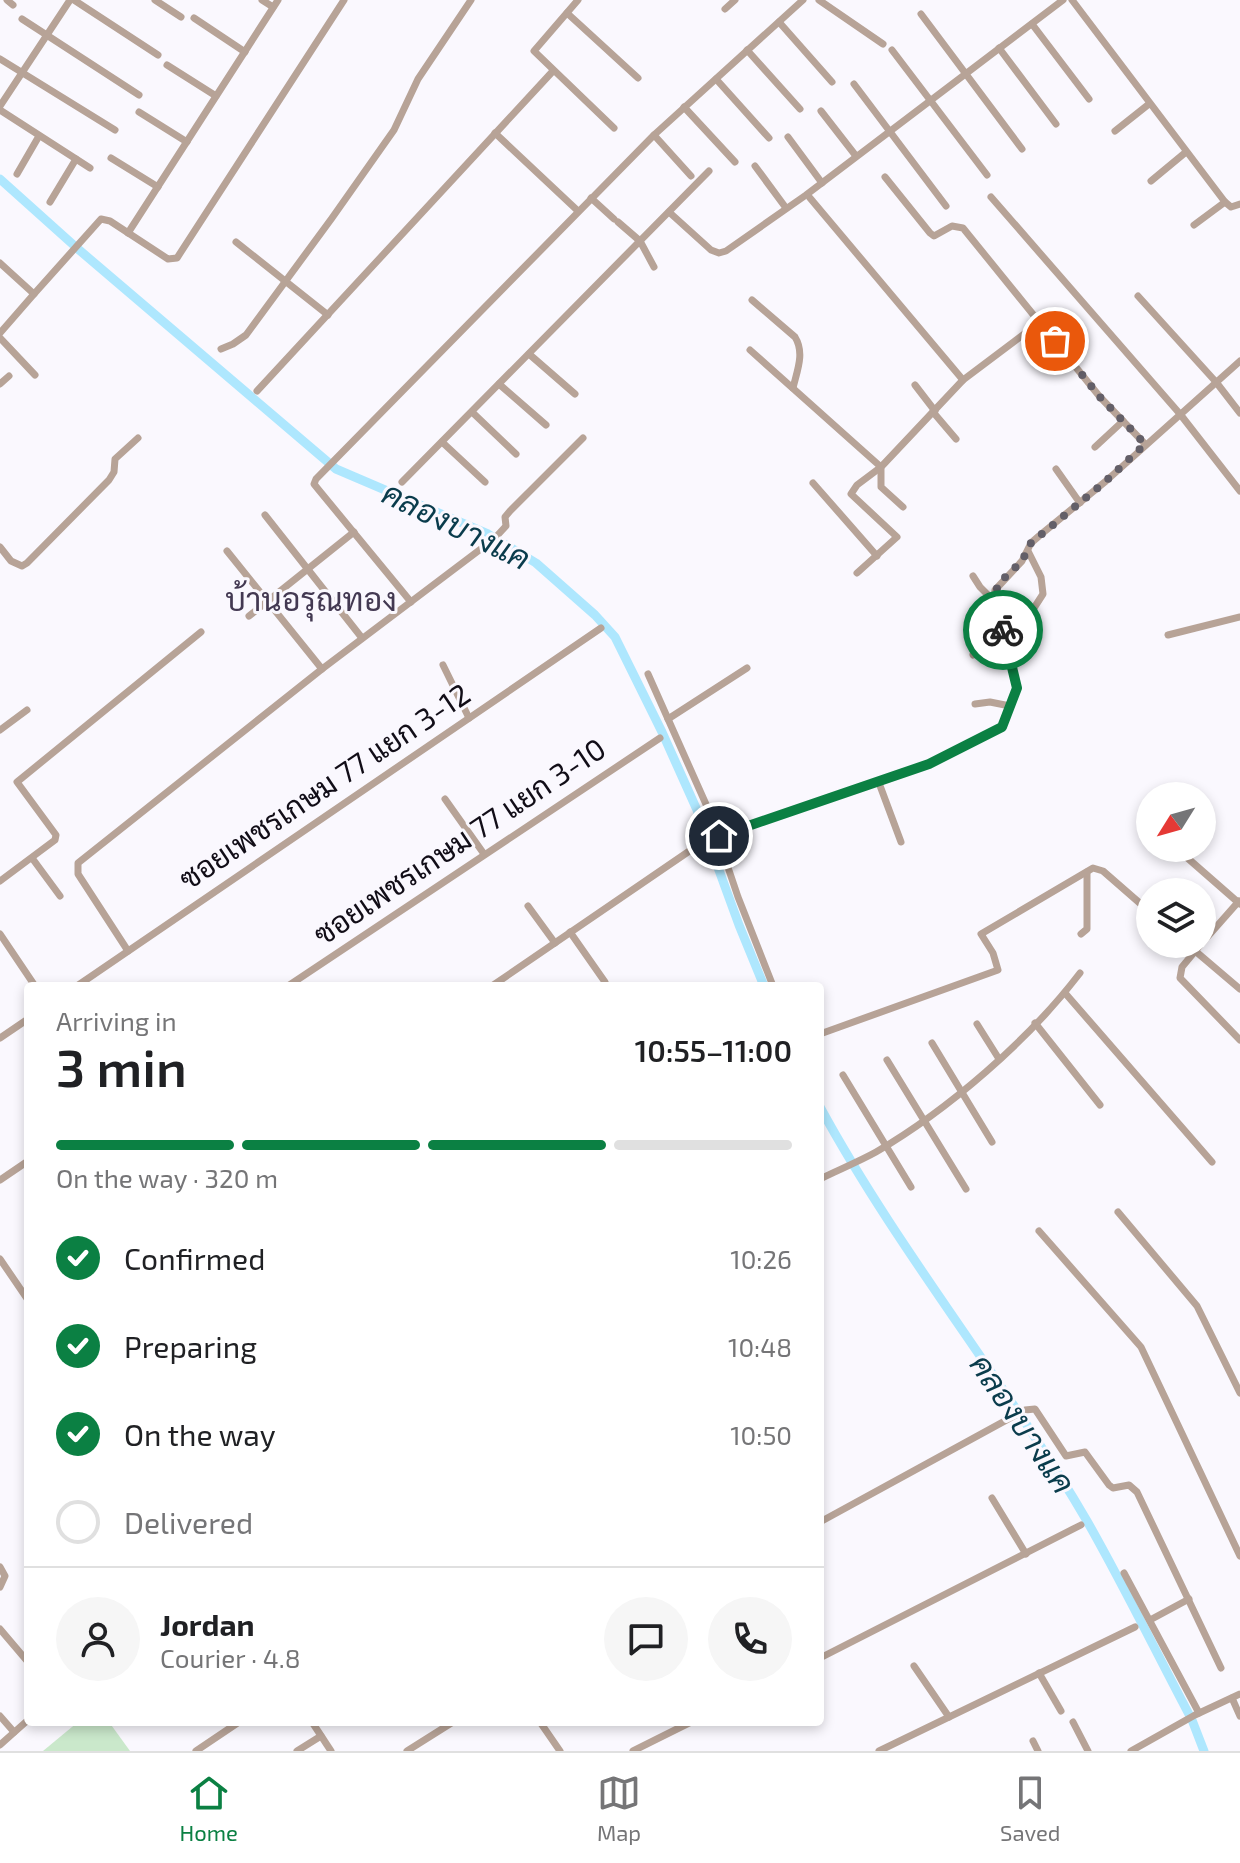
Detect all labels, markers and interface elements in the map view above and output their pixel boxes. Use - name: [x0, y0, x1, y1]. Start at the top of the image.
- pin: [1021, 307, 1089, 375]
- icon: bag: [1033, 319, 1077, 363]
- water label: คลองบางแค: [377, 472, 537, 576]
- district label: บ้านอรุณทอง: [225, 579, 397, 622]
- courier: [963, 590, 1043, 670]
- icon: bike: [981, 608, 1025, 652]
- street label: ซอยเพชรเกษม 77 แยก 3-12: [172, 675, 476, 896]
- street label: ซอยเพชรเกษม 77 แยก 3-10: [306, 729, 612, 951]
- north arrow: [1136, 782, 1216, 862]
- map controls: [1136, 782, 1216, 958]
- pin: [685, 802, 753, 870]
- icon: home: [697, 814, 741, 858]
- button: layers: [1136, 878, 1216, 958]
- text: Arriving in: [56, 1005, 177, 1036]
- text: 10:55–11:00: [635, 1032, 792, 1068]
- text: 3 min: [56, 1035, 187, 1097]
- text: On the way · 320 m: [56, 1162, 278, 1193]
- icon: check: [56, 1236, 100, 1280]
- text: Confirmed: [124, 1240, 265, 1276]
- text: 10:26: [730, 1243, 792, 1274]
- icon: check: [56, 1324, 100, 1368]
- text: Preparing: [124, 1328, 257, 1364]
- text: 10:48: [728, 1331, 792, 1362]
- water label: คลองบางแค: [963, 1346, 1084, 1500]
- icon: check: [56, 1412, 100, 1456]
- text: On the way: [124, 1416, 276, 1452]
- text: 10:50: [730, 1419, 792, 1450]
- text: Delivered: [124, 1504, 253, 1540]
- button: person: [56, 1597, 140, 1681]
- button: chat: [604, 1597, 688, 1681]
- button: phone: [708, 1597, 792, 1681]
- text: Jordan: [160, 1606, 255, 1642]
- text: Courier · 4.8: [160, 1642, 301, 1673]
- tab: Home: [180, 1771, 238, 1845]
- tab: Map: [597, 1771, 641, 1845]
- tab: Saved: [1000, 1771, 1060, 1845]

